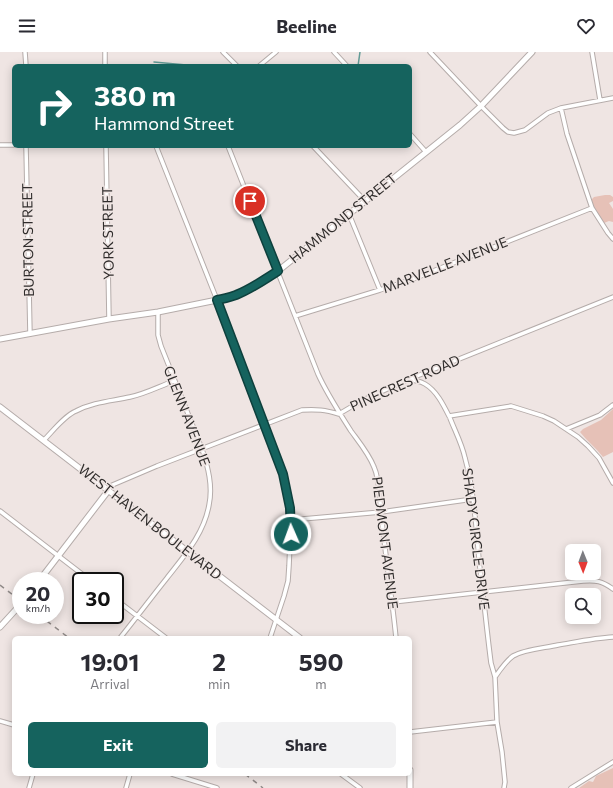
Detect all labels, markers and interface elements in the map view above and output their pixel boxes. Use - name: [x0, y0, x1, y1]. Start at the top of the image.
- icon: menu: [16, 15, 38, 37]
- text: Beeline: [276, 15, 337, 37]
- icon: heart: [575, 15, 597, 37]
- text: 380 m: [94, 78, 176, 112]
- icon: right: [28, 80, 80, 132]
- text: Hammond Street: [94, 112, 234, 134]
- street label: HAMMOND STREET: [285, 169, 400, 266]
- street label: BURTON STREET: [18, 183, 37, 297]
- pin: [233, 184, 267, 218]
- street label: YORK STREET: [98, 186, 117, 280]
- icon: arrive: [239, 190, 261, 212]
- street label: MARVELLE AVENUE: [380, 233, 510, 296]
- street label: PINECREST ROAD: [347, 351, 462, 414]
- street label: GLENN AVENUE: [161, 363, 214, 468]
- street label: WEST HAVEN BOULEVARD: [75, 460, 225, 583]
- street label: SHADY CIRCLE DRIVE: [459, 467, 494, 611]
- street label: PIEDMONT AVENUE: [369, 476, 402, 610]
- position arrow: [270, 513, 312, 555]
- north arrow: [565, 544, 601, 580]
- map controls: [565, 544, 601, 624]
- speed limit sign: 30: [72, 572, 124, 624]
- text: 20: [26, 581, 50, 605]
- button: search: [565, 588, 601, 624]
- text: km/h: [26, 602, 50, 614]
- text: 19:01: [81, 647, 139, 676]
- text: 2: [212, 647, 226, 676]
- text: 590: [299, 647, 343, 676]
- text: Arrival: [90, 676, 130, 692]
- text: min: [208, 676, 230, 692]
- text: m: [315, 676, 327, 692]
- button: Exit: [28, 722, 208, 768]
- button: Share: [216, 722, 396, 768]

